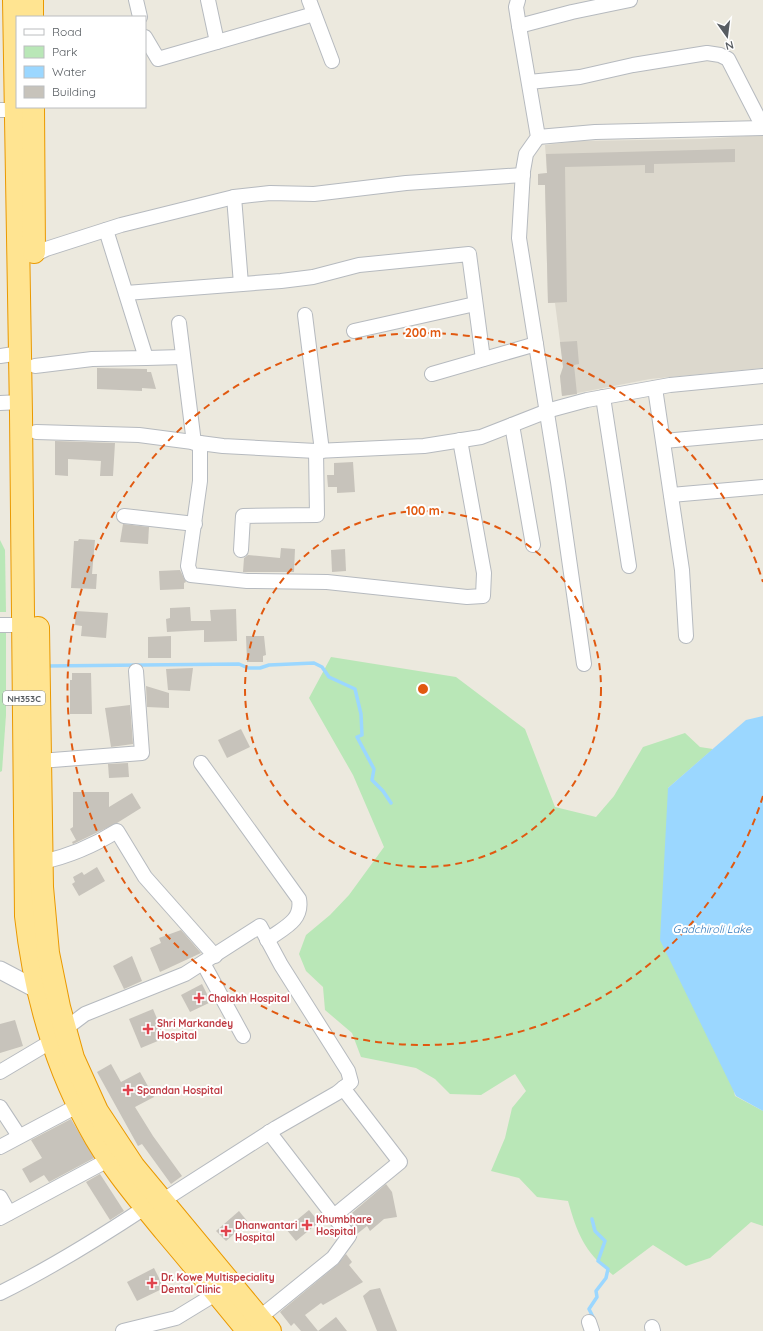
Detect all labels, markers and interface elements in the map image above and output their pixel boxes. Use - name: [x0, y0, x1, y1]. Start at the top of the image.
- legend: [16, 16, 146, 108]
- north arrow: [707, 16, 747, 56]
- text: Road: [52, 24, 82, 39]
- text: N: [724, 38, 735, 53]
- text: Park: [52, 44, 77, 59]
- text: Water: [52, 64, 87, 79]
- text: Building: [52, 84, 96, 99]
- text: 200 m: [405, 325, 441, 340]
- text: 100 m: [406, 503, 440, 518]
- centre of rings: [416, 682, 430, 696]
- road number: NH353C: [3, 691, 45, 705]
- water label: Gadchiroli Lake: [673, 922, 752, 936]
- marker: Chalakh Hospital: [193, 992, 205, 1004]
- place label: Chalakh Hospital: [208, 992, 290, 1005]
- place label: Shri Markandey Hospital: [157, 1017, 233, 1042]
- marker: Shri Markandey Hospital: [142, 1023, 154, 1035]
- marker: Spandan Hospital: [122, 1084, 134, 1096]
- place label: Spandan Hospital: [137, 1084, 223, 1097]
- place label: Khumbhare Hospital: [316, 1213, 372, 1238]
- place label: Dhanwantari Hospital: [235, 1219, 297, 1244]
- marker: Khumbhare Hospital: [301, 1219, 313, 1231]
- marker: Dhanwantari Hospital: [220, 1225, 232, 1237]
- place label: Dr. Kowe Multispeciality Dental Clinic: [161, 1271, 275, 1296]
- marker: Dr. Kowe Multispeciality Dental Clinic: [146, 1277, 158, 1289]

